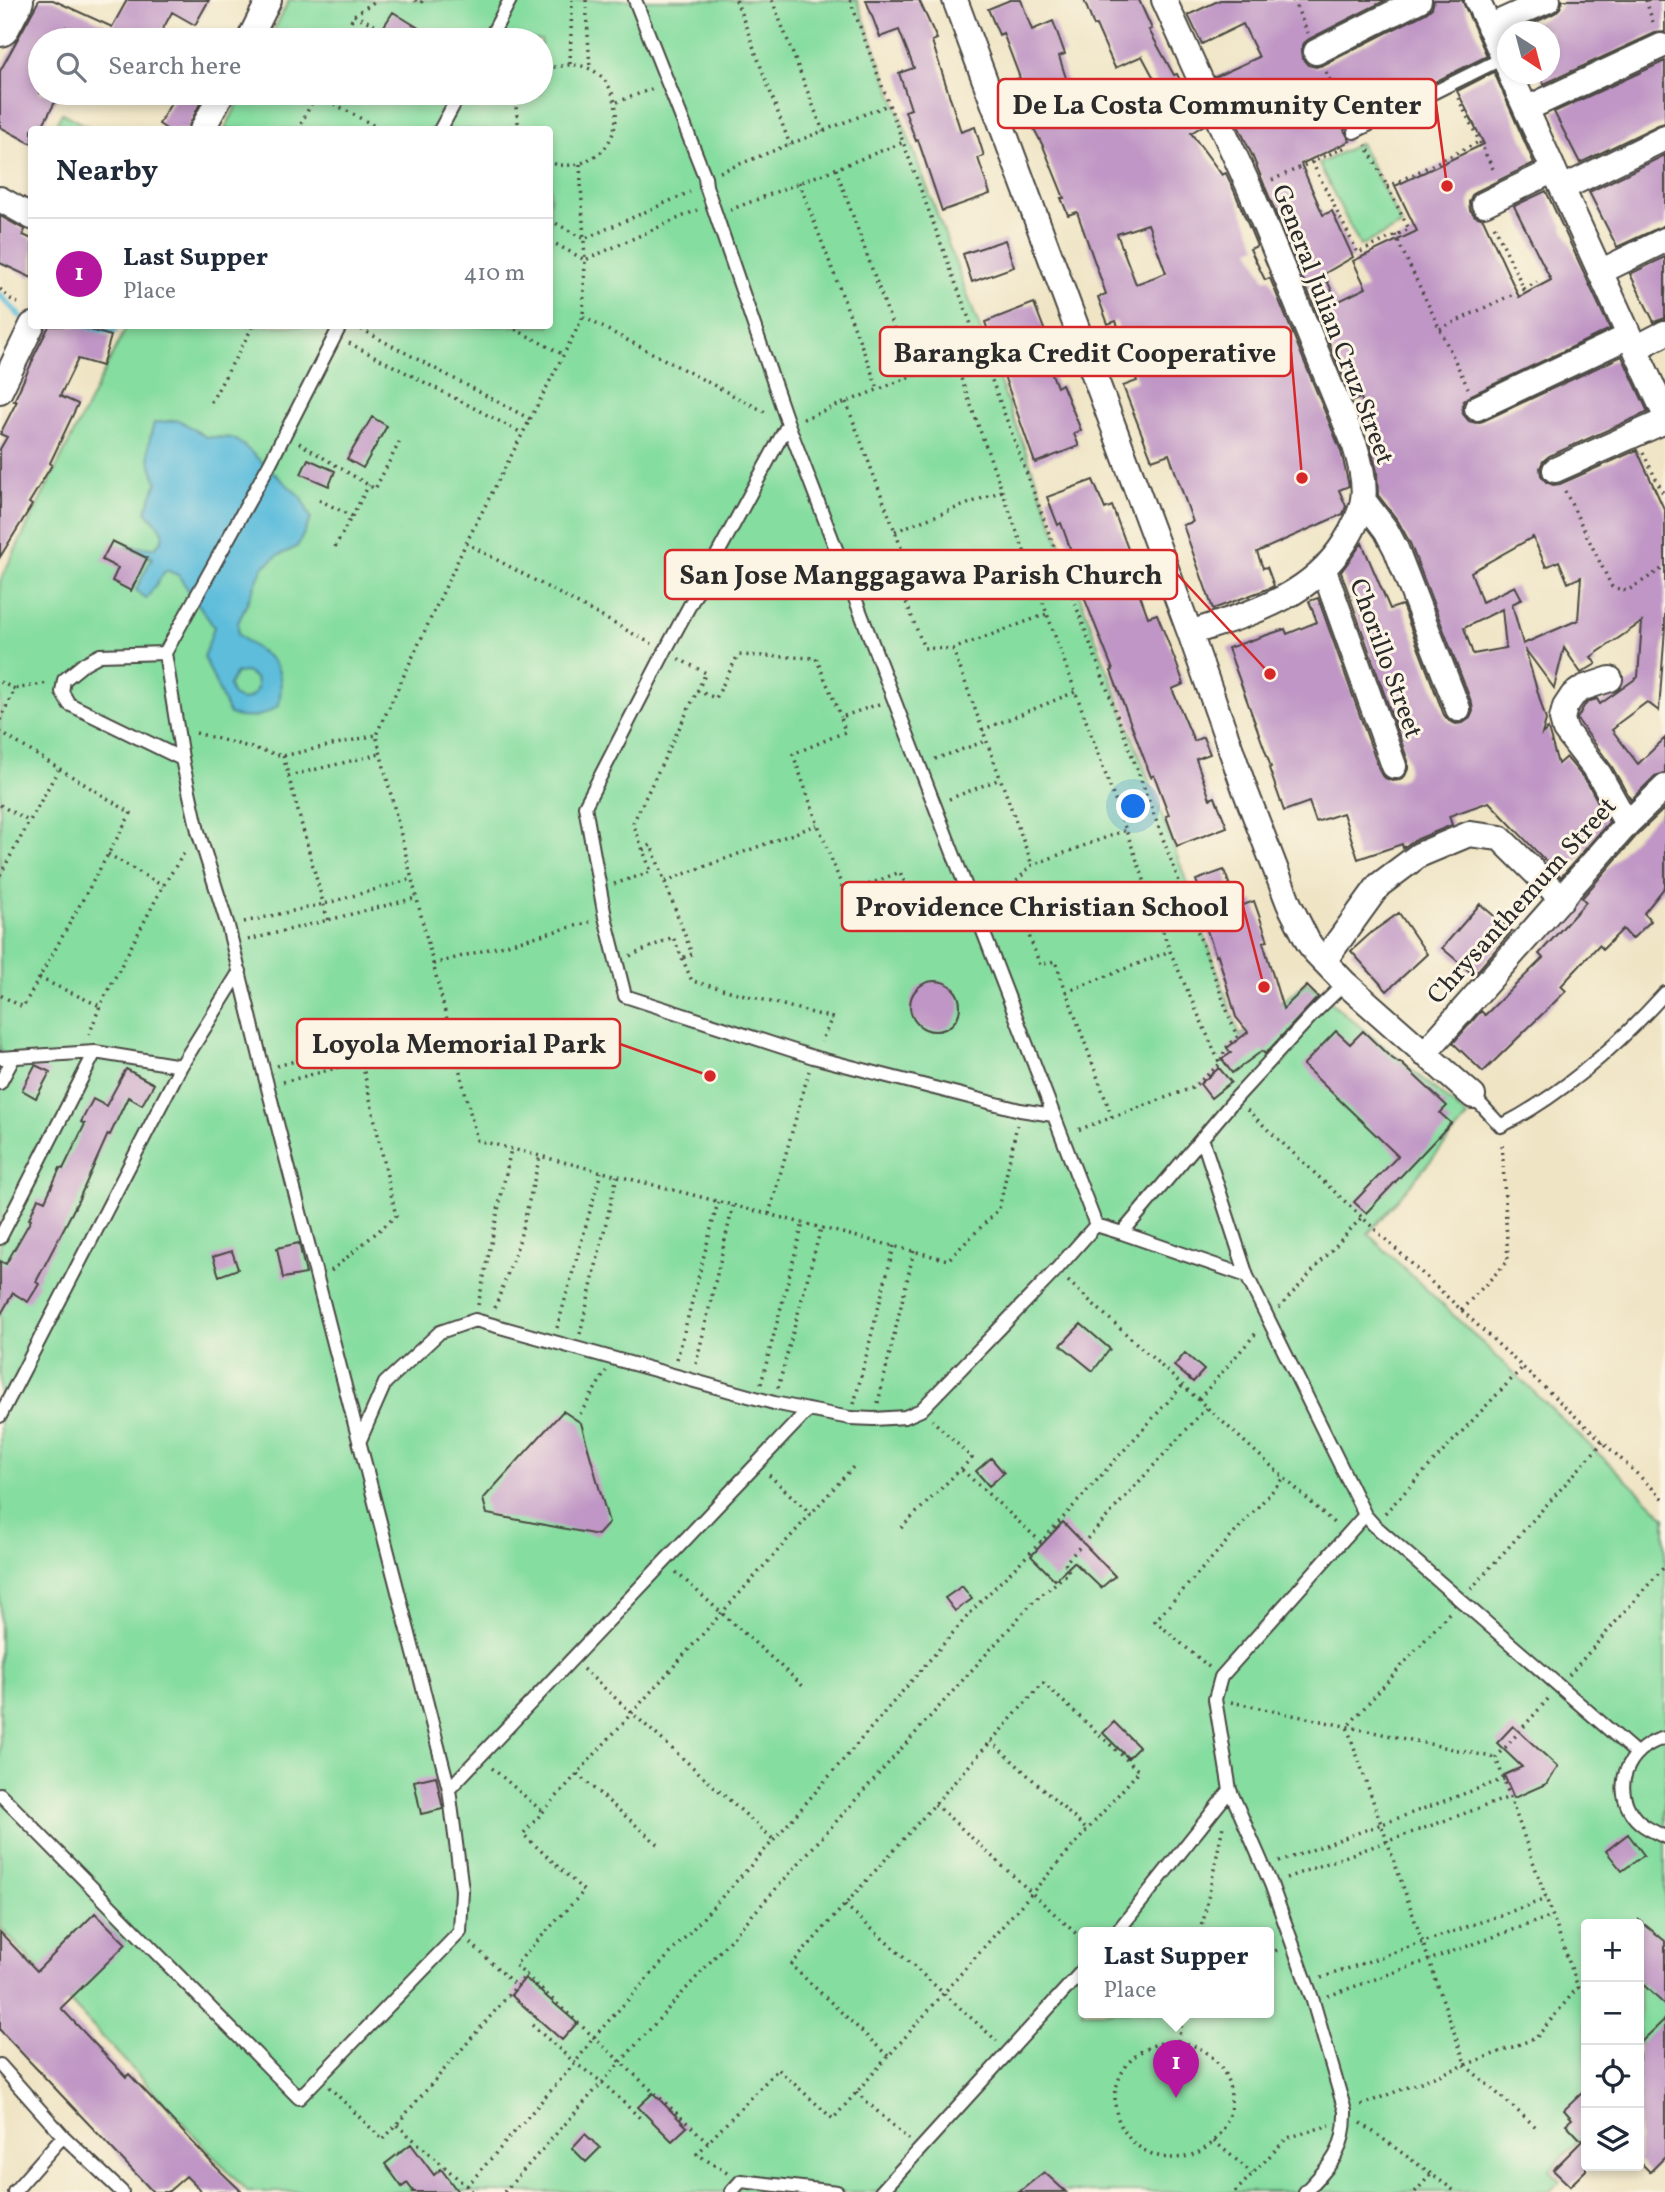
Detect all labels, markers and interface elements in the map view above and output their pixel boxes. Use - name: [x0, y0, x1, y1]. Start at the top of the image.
- north arrow: [1497, 21, 1560, 84]
- search box: [28, 28, 553, 105]
- icon: search: [52, 48, 90, 86]
- text: Search here: [108, 49, 241, 85]
- callout: De La Costa Community Center: [998, 79, 1436, 128]
- text: De La Costa Community Center: [1012, 87, 1422, 126]
- text: Nearby: [56, 151, 158, 193]
- street label: General Julian Cruz Street: [1262, 179, 1402, 470]
- text: Last Supper: [123, 240, 268, 276]
- text: 1: [74, 258, 84, 290]
- text: 410 m: [464, 258, 525, 290]
- text: Place: [123, 276, 176, 308]
- callout: Barangka Credit Cooperative: [880, 327, 1291, 376]
- text: Barangka Credit Cooperative: [894, 335, 1276, 374]
- callout: San Jose Manggagawa Parish Church: [665, 550, 1177, 599]
- text: San Jose Manggagawa Parish Church: [679, 557, 1163, 596]
- street label: Chorillo Street: [1340, 574, 1431, 744]
- your location: [1116, 789, 1150, 823]
- street label: Chrysanthemum Street: [1419, 790, 1626, 1013]
- callout: Providence Christian School: [842, 882, 1243, 931]
- text: Providence Christian School: [855, 889, 1229, 928]
- callout: Loyola Memorial Park: [297, 1019, 620, 1068]
- text: Loyola Memorial Park: [312, 1026, 606, 1065]
- map controls: [1581, 1919, 1644, 2171]
- button: +: [1581, 1919, 1644, 1982]
- popup: [1078, 1927, 1274, 2018]
- text: Last Supper: [1103, 1939, 1249, 1975]
- text: Place: [1103, 1975, 1156, 2007]
- button: −: [1581, 1982, 1644, 2045]
- pin: 1: [1153, 2040, 1199, 2098]
- button: locate: [1581, 2045, 1644, 2108]
- button: layers: [1581, 2108, 1644, 2171]

